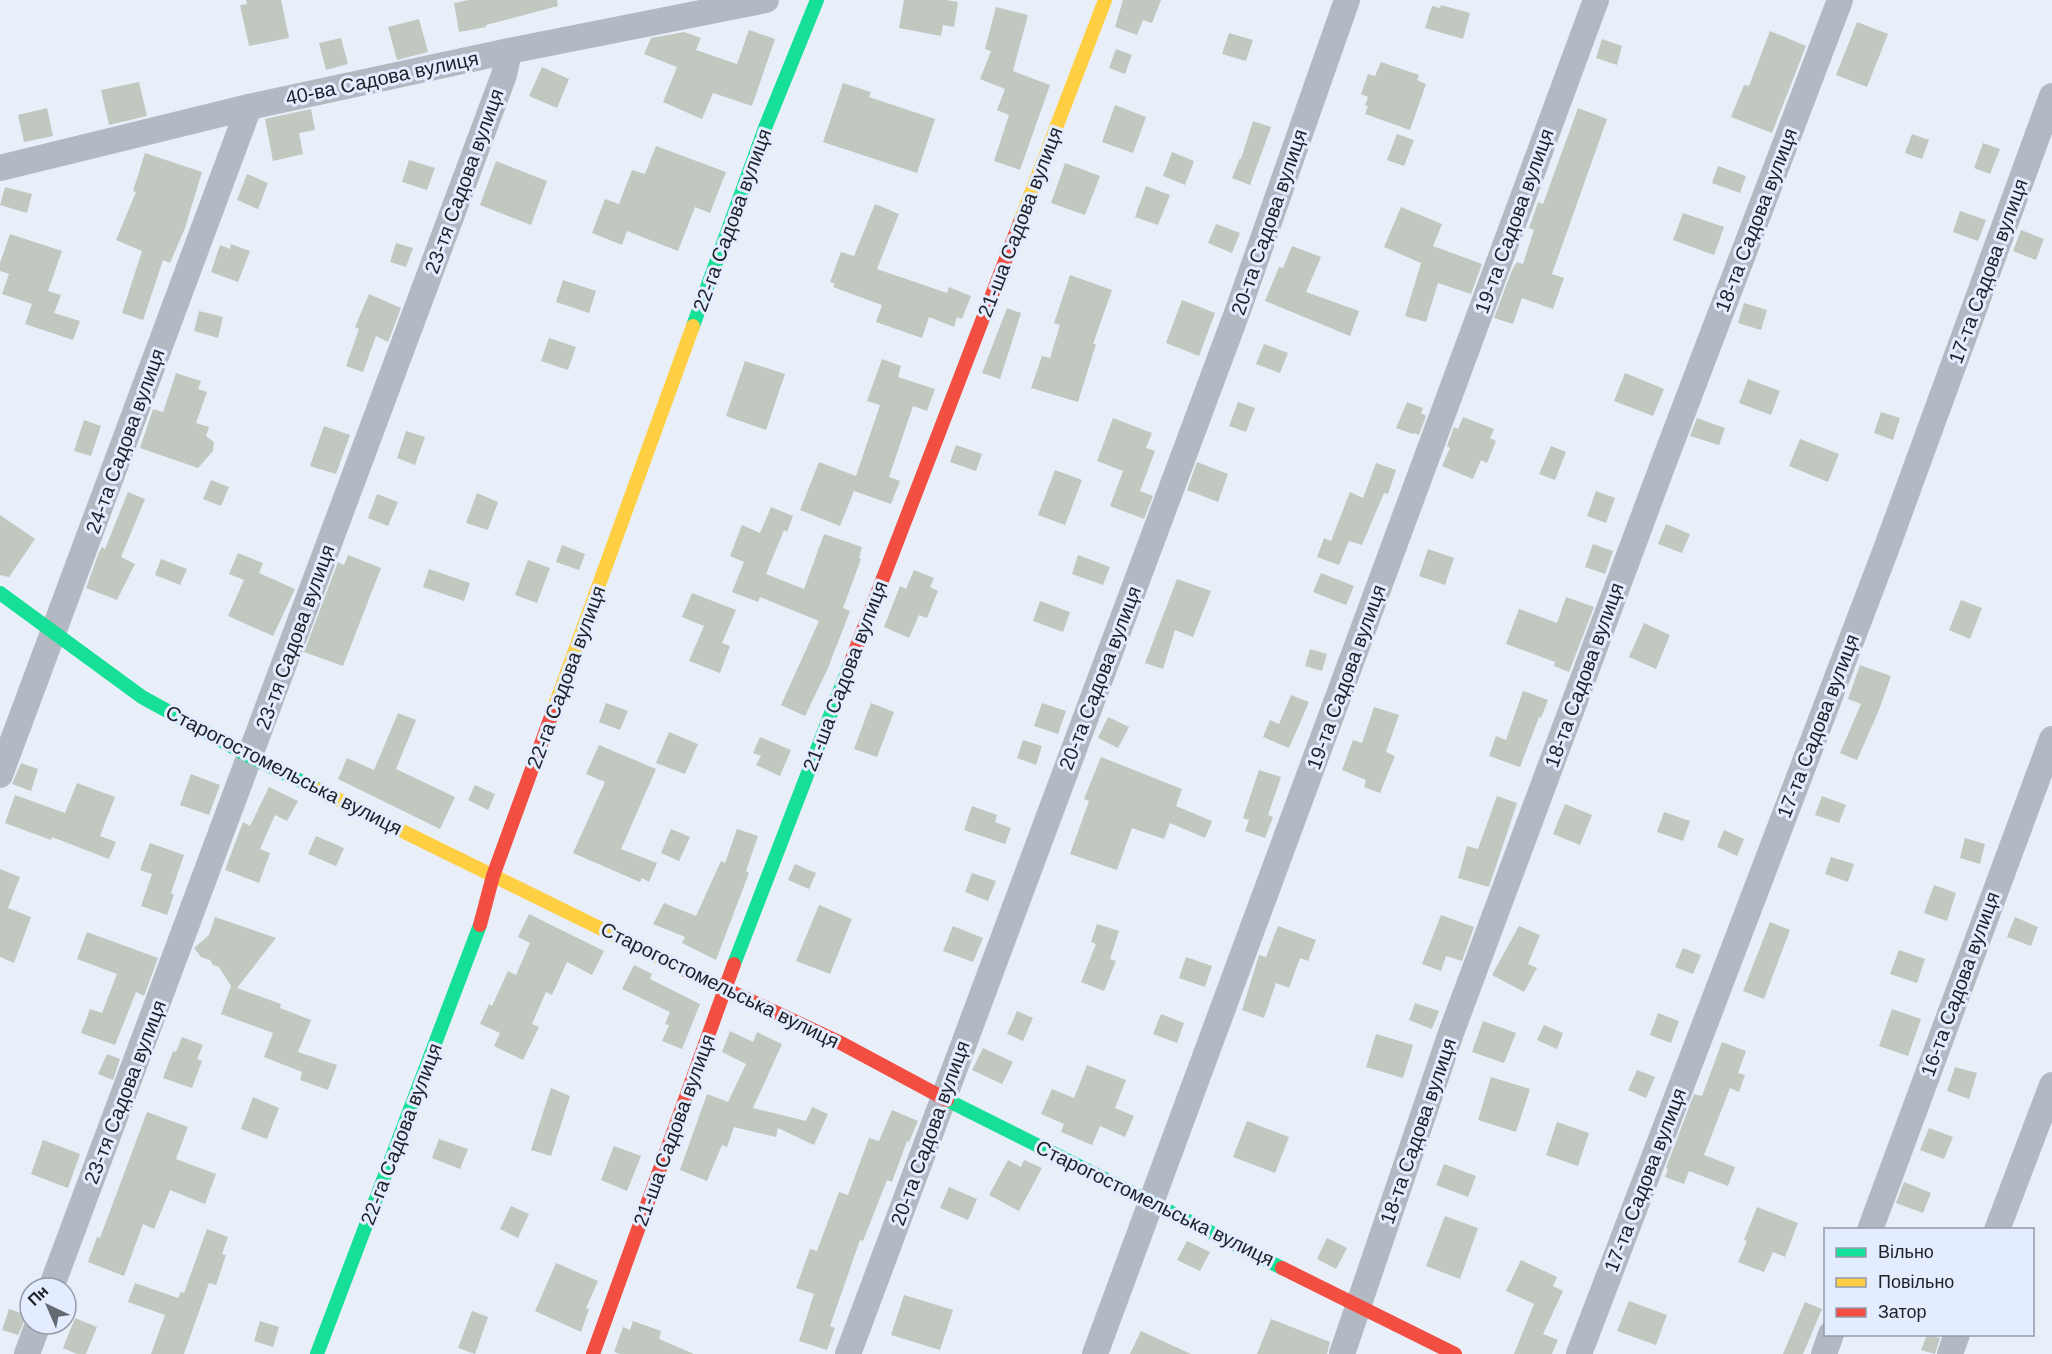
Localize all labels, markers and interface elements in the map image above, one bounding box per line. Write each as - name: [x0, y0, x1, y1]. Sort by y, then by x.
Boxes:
- street label: 40-ва Садова вулиця: [284, 47, 480, 109]
- street label: 23-тя Садова вулиця: [420, 86, 508, 276]
- street label: 21-ша Садова вулиця: [974, 124, 1066, 320]
- street label: 18-та Садова вулиця: [1711, 125, 1801, 315]
- street label: 22-га Садова вулиця: [689, 126, 775, 314]
- street label: 20-та Садова вулиця: [1227, 126, 1311, 318]
- street label: 19-та Садова вулиця: [1470, 126, 1558, 316]
- street label: 17-та Садова вулиця: [1944, 176, 2032, 366]
- street label: 24-та Садова вулиця: [81, 346, 169, 536]
- street label: 23-тя Садова вулиця: [251, 542, 339, 732]
- street label: 21-ша Садова вулиця: [799, 578, 891, 774]
- street label: 18-та Садова вулиця: [1540, 580, 1628, 770]
- street label: 19-та Садова вулиця: [1302, 582, 1390, 772]
- street label: 22-га Садова вулиця: [523, 583, 609, 771]
- street label: 20-та Садова вулиця: [1055, 583, 1145, 773]
- street label: 17-та Садова вулиця: [1773, 631, 1863, 821]
- street label: Старогостомельська вулиця: [162, 701, 406, 839]
- street label: 16-та Садова вулиця: [1916, 889, 2004, 1079]
- street label: Старогостомельська вулиця: [597, 918, 843, 1052]
- street label: 23-тя Садова вулиця: [80, 997, 170, 1187]
- street label: 21-ша Садова вулиця: [629, 1031, 719, 1229]
- street label: 18-та Садова вулиця: [1376, 1035, 1460, 1227]
- street label: 20-та Садова вулиця: [886, 1038, 974, 1228]
- street label: 22-га Садова вулиця: [356, 1040, 446, 1228]
- street label: 17-та Садова вулиця: [1600, 1085, 1690, 1275]
- street label: Старогостомельська вулиця: [1032, 1136, 1278, 1270]
- legend: [1824, 1228, 2034, 1336]
- text: Вільно: [1878, 1242, 1934, 1262]
- text: Повільно: [1878, 1272, 1954, 1292]
- north arrow: [18, 1276, 78, 1336]
- text: Пн: [24, 1282, 51, 1309]
- text: Затор: [1878, 1302, 1927, 1322]

